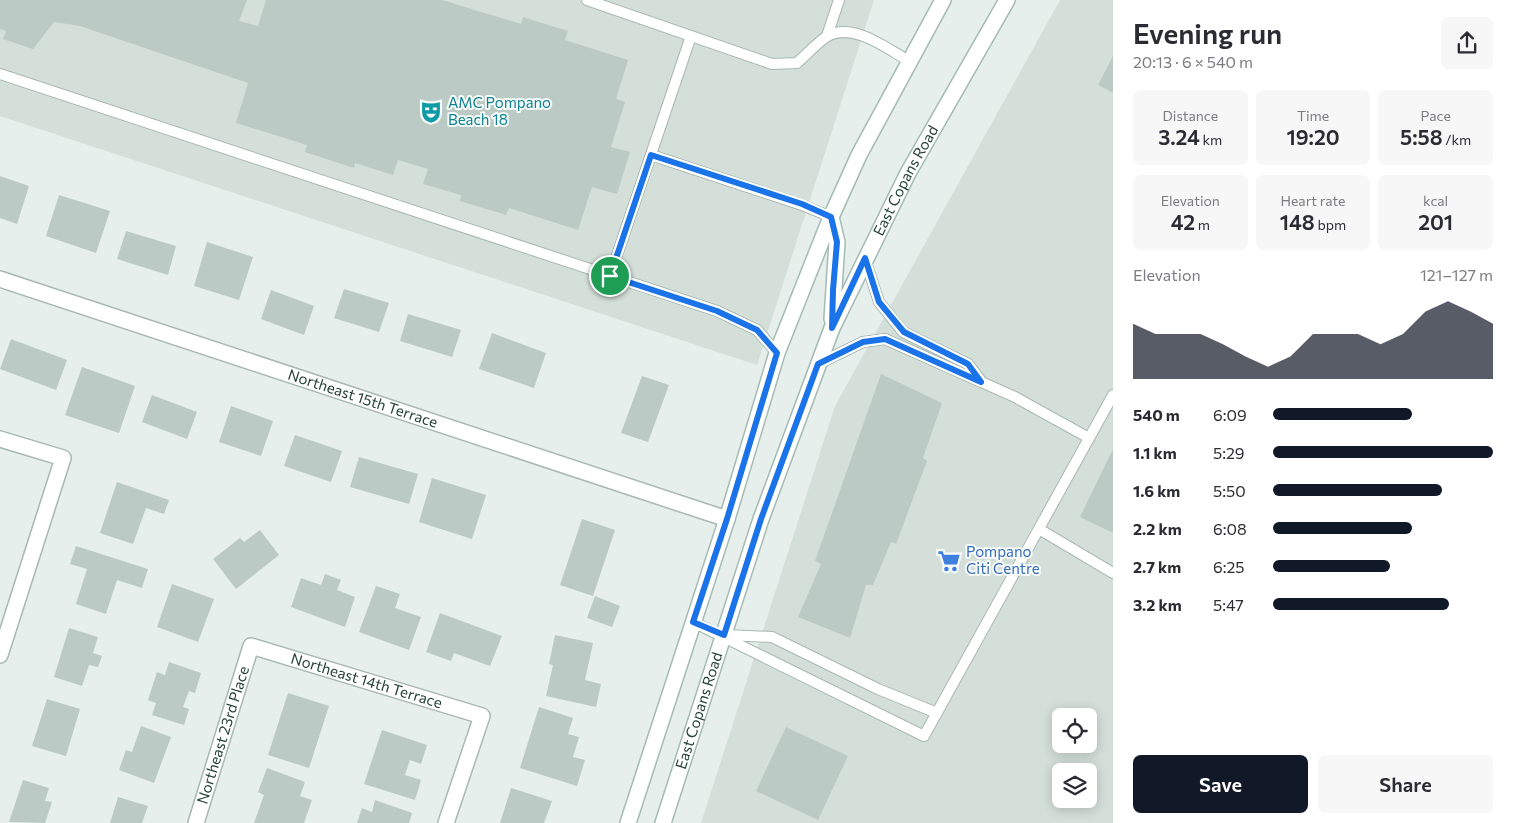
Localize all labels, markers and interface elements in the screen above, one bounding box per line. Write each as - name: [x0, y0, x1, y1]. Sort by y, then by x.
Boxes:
- text: Evening run: [1133, 16, 1282, 50]
- button: share: [1441, 17, 1493, 69]
- text: 20:13 · 6 × 540 m: [1133, 52, 1253, 71]
- place label: AMC Pompano Beach 18: [448, 93, 551, 128]
- theatre icon: AMC Pompano Beach 18: [418, 99, 444, 125]
- text: Distance: [1163, 107, 1218, 124]
- text: Time: [1297, 107, 1329, 124]
- text: Pace: [1420, 107, 1451, 124]
- street label: East Copans Road: [869, 122, 941, 238]
- text: 3.24: [1158, 124, 1200, 149]
- text: 19:20: [1286, 124, 1340, 149]
- text: 5:58: [1400, 124, 1443, 149]
- text: km: [1200, 131, 1222, 148]
- text: /km: [1443, 131, 1471, 148]
- text: Elevation: [1161, 192, 1220, 209]
- text: Heart rate: [1280, 192, 1346, 209]
- text: kcal: [1423, 192, 1448, 209]
- text: 42: [1171, 209, 1195, 234]
- text: 148: [1280, 209, 1315, 234]
- text: 201: [1418, 209, 1453, 234]
- text: m: [1195, 216, 1210, 233]
- text: bpm: [1315, 216, 1346, 233]
- pin: [589, 255, 631, 297]
- icon: arrive: [596, 262, 624, 290]
- text: Elevation: [1133, 265, 1201, 284]
- text: 121–127 m: [1420, 265, 1493, 284]
- street label: Northeast 15th Terrace: [286, 365, 440, 431]
- text: 540 m: [1133, 405, 1180, 424]
- text: 6:09: [1213, 405, 1247, 424]
- text: 1.1 km: [1133, 443, 1177, 462]
- text: 5:29: [1213, 443, 1245, 462]
- text: 1.6 km: [1133, 481, 1180, 500]
- text: 5:50: [1213, 481, 1246, 500]
- text: 2.2 km: [1133, 519, 1182, 538]
- text: 6:08: [1213, 519, 1247, 538]
- place label: Pompano Citi Centre: [966, 542, 1040, 577]
- supermarket icon: Pompano Citi Centre: [936, 548, 962, 574]
- text: 2.7 km: [1133, 557, 1181, 576]
- text: 6:25: [1213, 557, 1245, 576]
- text: 3.2 km: [1133, 595, 1182, 614]
- text: 5:47: [1213, 595, 1244, 614]
- street label: Northeast 14th Terrace: [289, 649, 445, 711]
- street label: East Copans Road: [671, 650, 726, 771]
- street label: Northeast 23rd Place: [192, 664, 252, 806]
- map controls: [1052, 708, 1097, 808]
- button: locate: [1052, 708, 1097, 753]
- button: Save: [1133, 755, 1308, 813]
- button: Share: [1318, 755, 1493, 813]
- button: layers: [1052, 763, 1097, 808]

